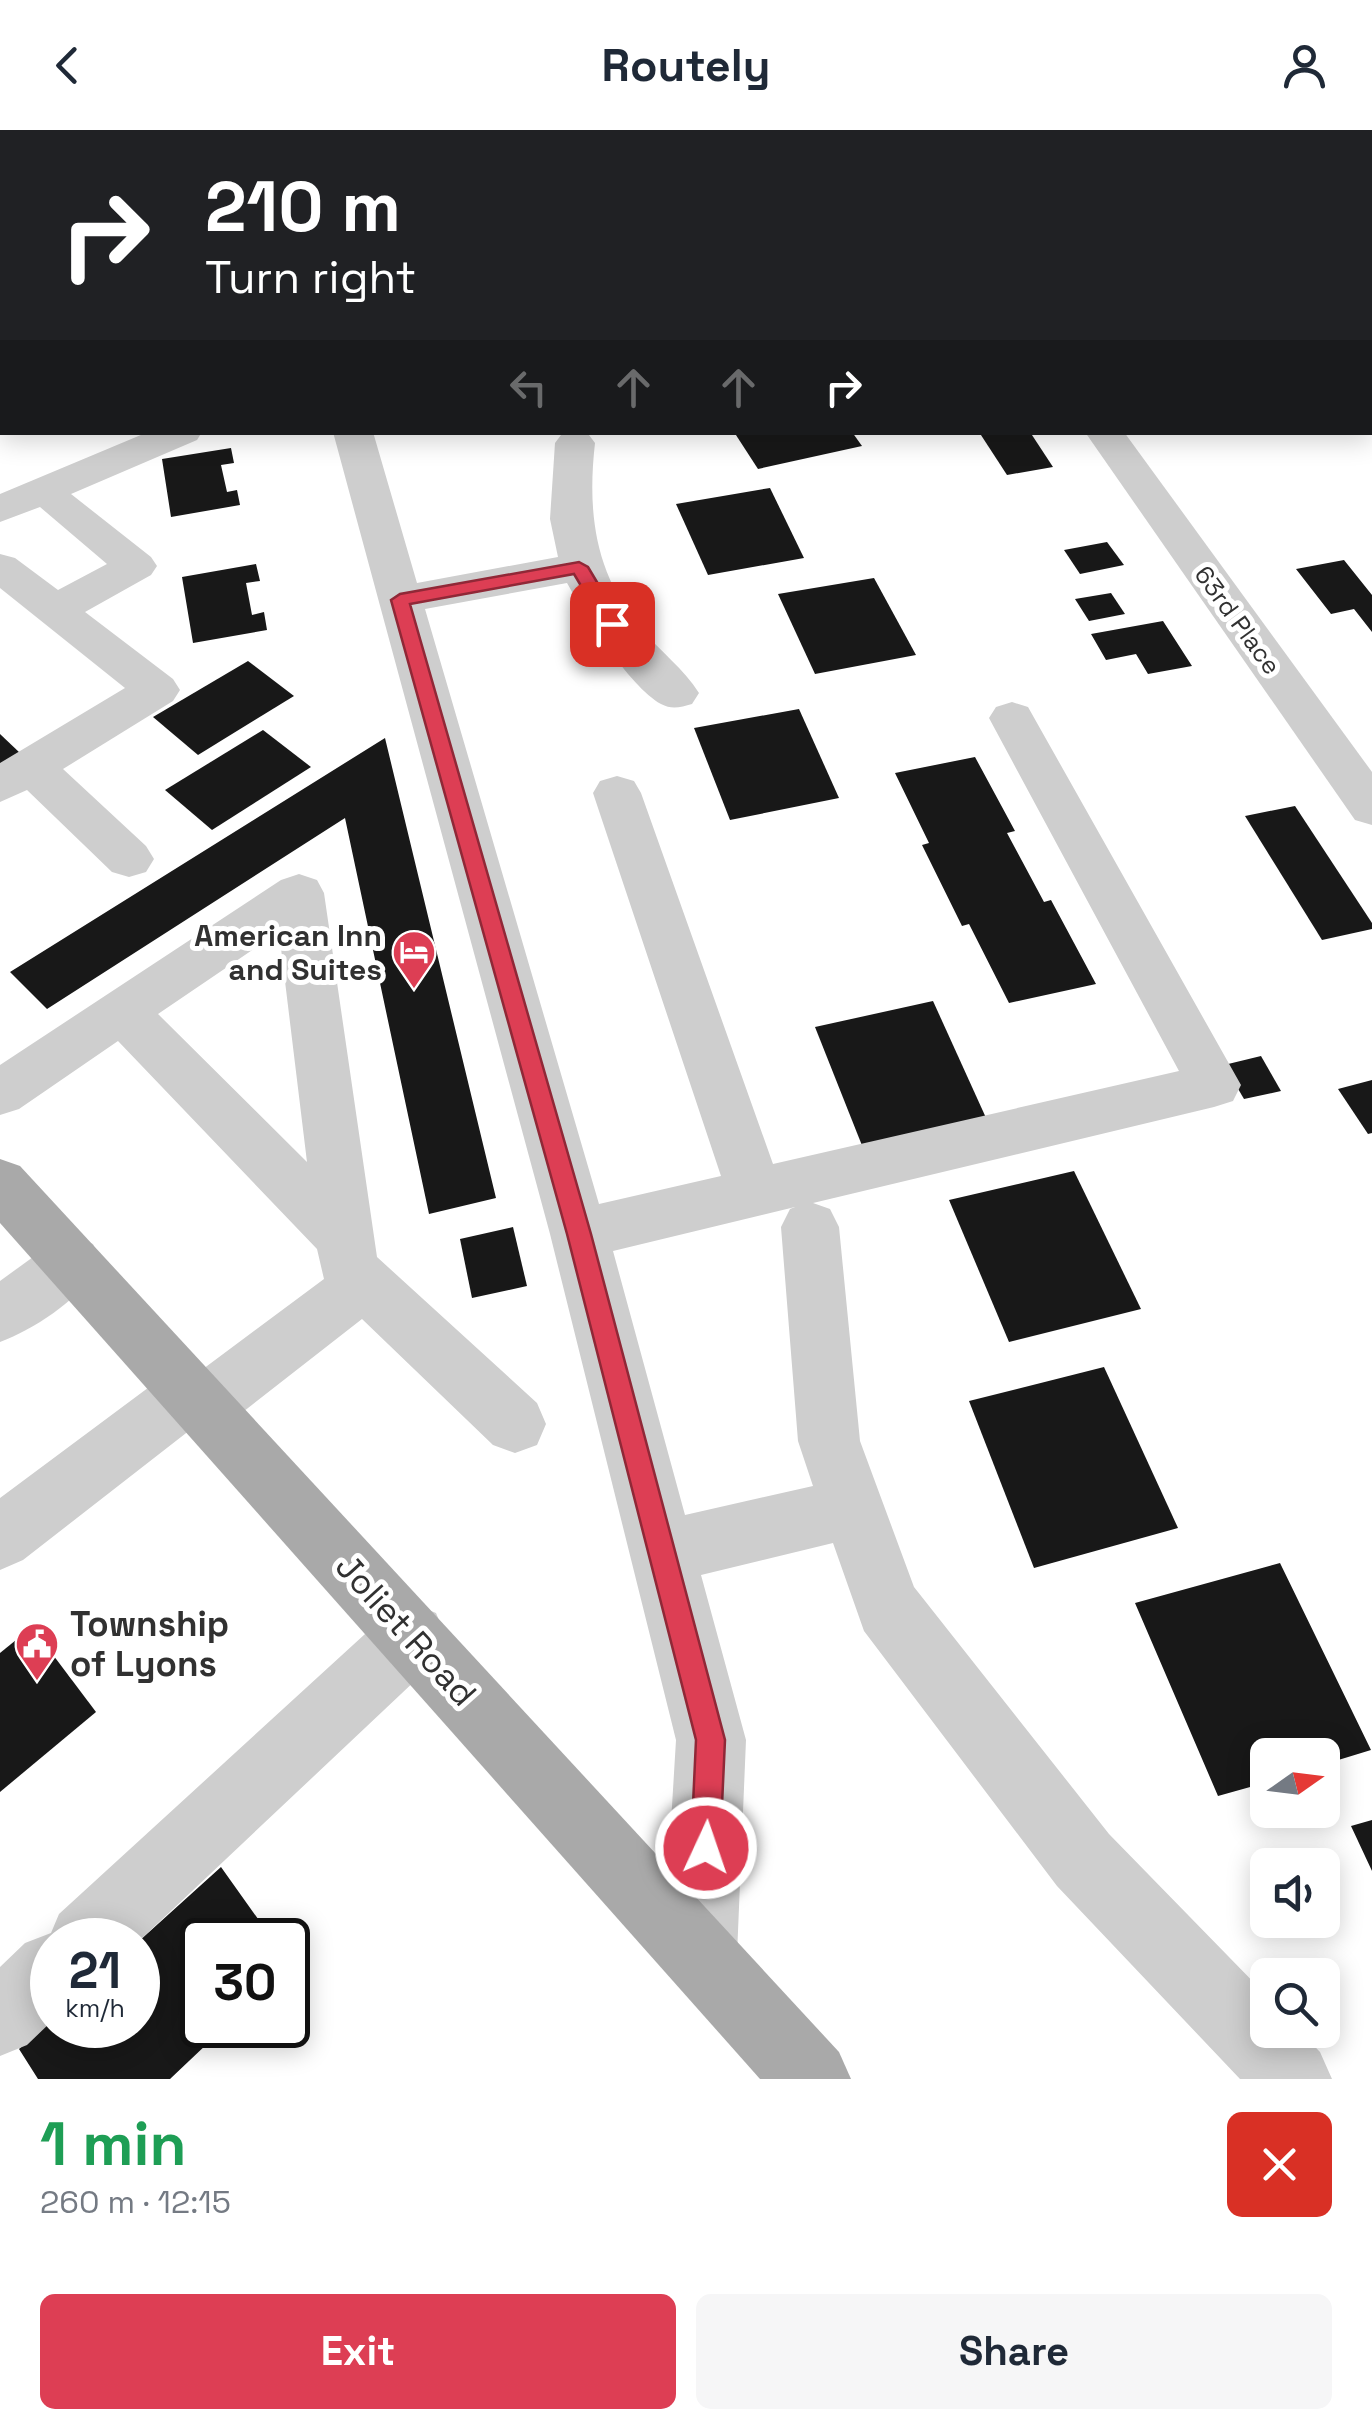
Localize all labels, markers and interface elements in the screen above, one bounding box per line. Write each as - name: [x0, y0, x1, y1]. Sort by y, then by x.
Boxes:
- text: Routely: [601, 37, 771, 94]
- icon: back: [40, 38, 95, 93]
- icon: person: [1277, 38, 1332, 93]
- text: 210 m: [205, 162, 401, 251]
- icon: right: [40, 170, 170, 300]
- text: Turn right: [205, 249, 416, 306]
- icon: left: [501, 360, 556, 415]
- icon: ahead: [606, 360, 661, 415]
- icon: ahead: [711, 360, 766, 415]
- icon: right: [816, 360, 871, 415]
- street label: 63rd Place: [1188, 559, 1288, 681]
- pin: [570, 582, 655, 667]
- icon: arrive: [585, 597, 640, 652]
- place label: American Inn and Suites: [194, 916, 382, 989]
- hotel icon: American Inn and Suites: [391, 929, 437, 990]
- street label: Joliet Road: [326, 1545, 486, 1715]
- place label: Township of Lyons: [70, 1602, 229, 1686]
- public building icon: Township of Lyons: [14, 1621, 60, 1682]
- north arrow: [1250, 1738, 1340, 1828]
- map controls: [1250, 1738, 1340, 2048]
- position arrow: [654, 1796, 758, 1900]
- button: sound: [1250, 1848, 1340, 1938]
- speed limit sign: 30: [180, 1918, 310, 2048]
- text: 21: [69, 1939, 121, 2003]
- button: search: [1250, 1958, 1340, 2048]
- text: km/h: [65, 1992, 125, 2024]
- text: 1 min: [40, 2106, 187, 2183]
- button: close: [1227, 2112, 1332, 2217]
- text: 260 m · 12:15: [40, 2182, 231, 2222]
- button: Exit: [40, 2294, 676, 2409]
- button: Share: [696, 2294, 1332, 2409]

